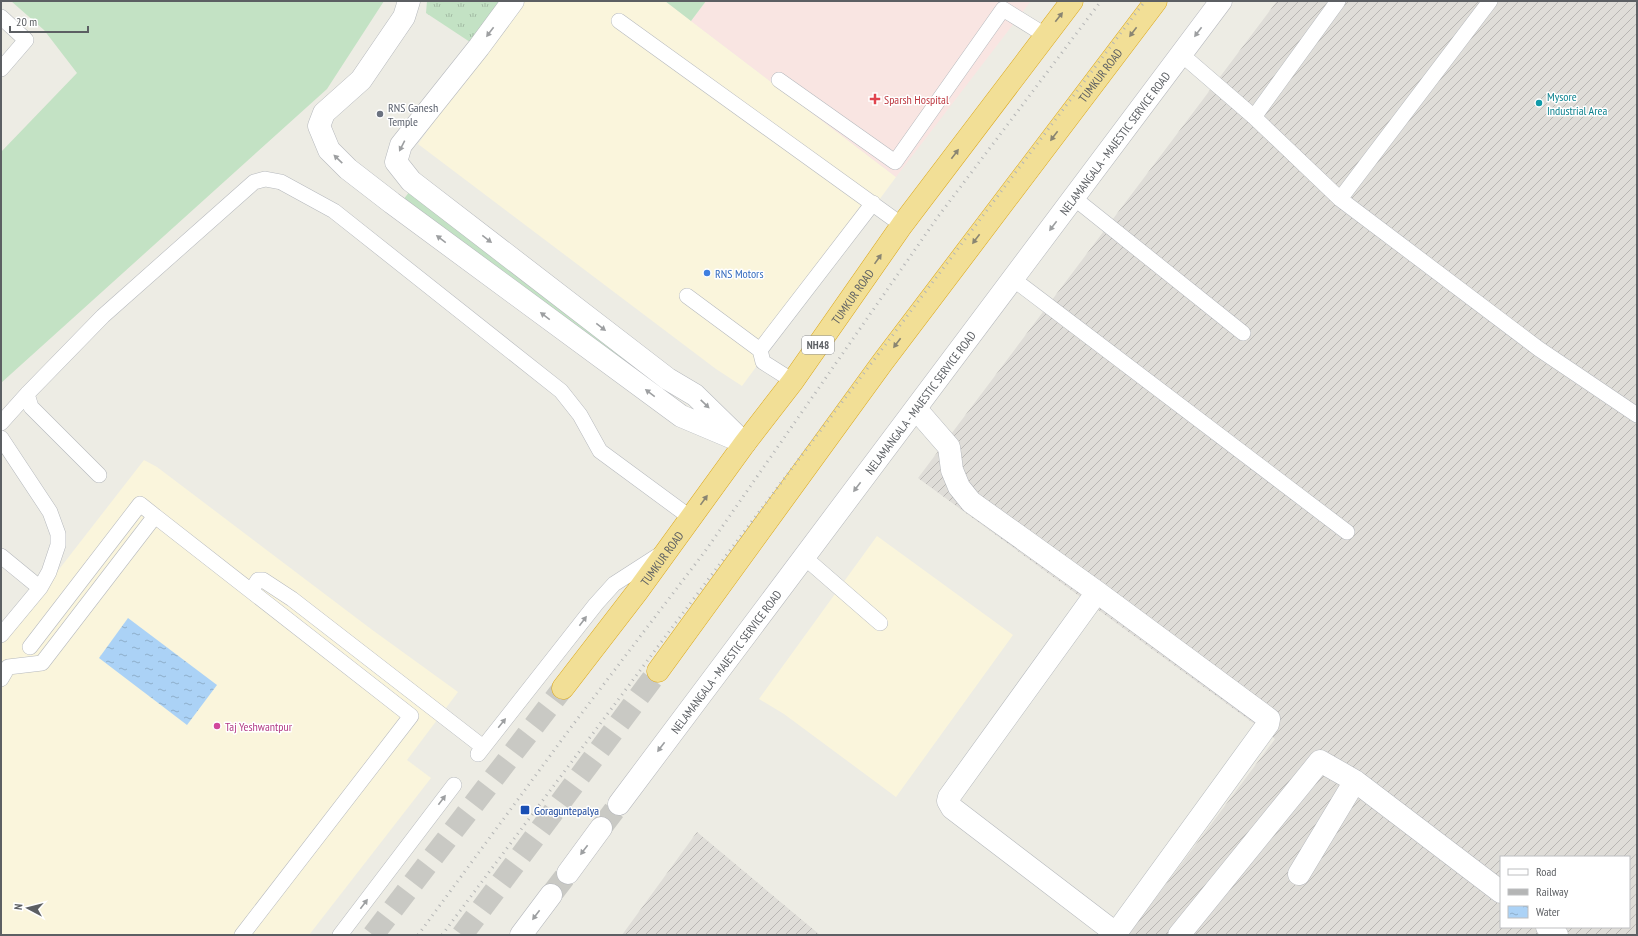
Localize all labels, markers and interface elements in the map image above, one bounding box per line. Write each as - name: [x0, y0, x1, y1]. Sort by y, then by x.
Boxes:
- scale bar: [10, 8, 88, 34]
- one-way arrow: [1055, 11, 1063, 22]
- text: 20 m: [16, 14, 37, 29]
- one-way arrow: [486, 27, 494, 38]
- one-way arrow: [1129, 27, 1137, 37]
- one-way arrow: [1194, 27, 1202, 38]
- street label: TUMKUR ROAD: [1075, 45, 1125, 105]
- street label: NELAMANGALA - MAJESTIC SERVICE ROAD: [1056, 69, 1173, 218]
- place label: Mysore Industrial Area: [1547, 89, 1607, 118]
- place label: Sparsh Hospital: [884, 92, 949, 107]
- marker: Sparsh Hospital: [869, 93, 881, 105]
- marker: Mysore Industrial Area: [1534, 98, 1544, 108]
- place label: RNS Ganesh Temple: [388, 100, 438, 129]
- marker: RNS Ganesh Temple: [375, 109, 385, 119]
- one-way arrow: [1050, 130, 1059, 141]
- one-way arrow: [399, 140, 405, 152]
- one-way arrow: [951, 149, 960, 160]
- one-way arrow: [333, 154, 343, 164]
- one-way arrow: [1049, 221, 1057, 231]
- one-way arrow: [435, 234, 446, 243]
- one-way arrow: [971, 234, 980, 245]
- one-way arrow: [481, 235, 492, 243]
- one-way arrow: [874, 254, 882, 264]
- place label: RNS Motors: [715, 266, 763, 281]
- street label: TUMKUR ROAD: [828, 266, 877, 327]
- marker: RNS Motors: [702, 268, 712, 278]
- one-way arrow: [540, 312, 551, 320]
- one-way arrow: [595, 323, 606, 331]
- street label: NELAMANGALA - MAJESTIC SERVICE ROAD: [862, 328, 979, 477]
- road number: NH48: [802, 336, 834, 354]
- one-way arrow: [893, 337, 901, 348]
- one-way arrow: [644, 389, 655, 397]
- one-way arrow: [700, 399, 710, 409]
- one-way arrow: [853, 481, 861, 492]
- one-way arrow: [700, 495, 708, 506]
- street label: TUMKUR ROAD: [637, 528, 686, 588]
- street label: NELAMANGALA - MAJESTIC SERVICE ROAD: [667, 587, 784, 736]
- one-way arrow: [579, 615, 587, 626]
- one-way arrow: [498, 717, 507, 728]
- place label: Taj Yeshwantpur: [225, 719, 293, 734]
- marker: Taj Yeshwantpur: [212, 721, 222, 731]
- one-way arrow: [657, 742, 666, 753]
- one-way arrow: [438, 795, 447, 806]
- place label: Goraguntepalya: [534, 803, 599, 818]
- marker: Goraguntepalya: [519, 804, 531, 816]
- one-way arrow: [580, 845, 589, 856]
- legend: [1500, 856, 1630, 928]
- text: Road: [1536, 864, 1556, 879]
- text: Railway: [1536, 884, 1569, 899]
- north arrow: [8, 888, 48, 928]
- one-way arrow: [360, 899, 368, 909]
- text: N: [11, 903, 25, 911]
- text: Water: [1536, 904, 1561, 919]
- one-way arrow: [532, 910, 540, 920]

